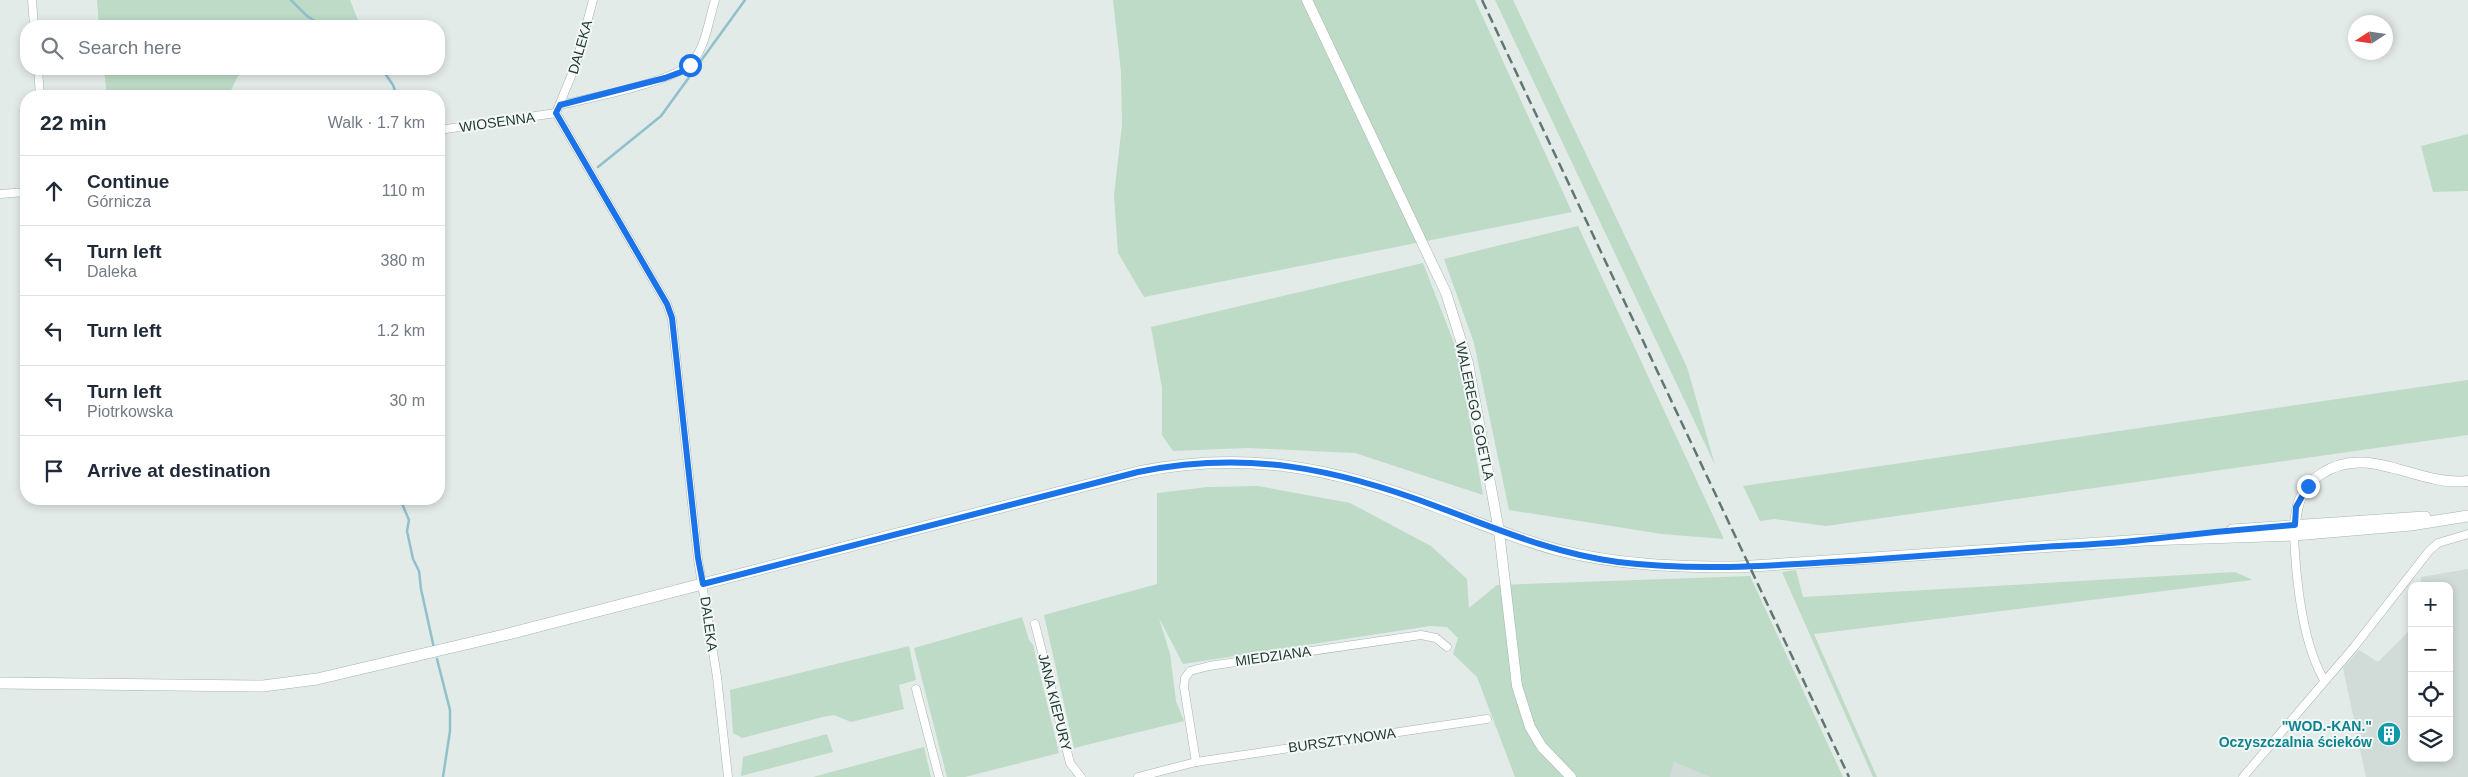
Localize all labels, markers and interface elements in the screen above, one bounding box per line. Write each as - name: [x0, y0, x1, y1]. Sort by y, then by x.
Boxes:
- north arrow: [2348, 15, 2393, 60]
- street label: DALEKA: [565, 18, 595, 76]
- search box: [20, 20, 445, 75]
- icon: search: [38, 34, 66, 62]
- text: Search here: [78, 37, 182, 58]
- route start: [679, 54, 702, 77]
- street label: WIOSENNA: [458, 109, 537, 135]
- text: 22 min: [40, 111, 107, 134]
- text: Walk · 1.7 km: [328, 114, 425, 131]
- text: Continue: [87, 171, 169, 192]
- icon: ahead: [40, 177, 68, 205]
- text: 110 m: [382, 182, 425, 199]
- text: Górnicza: [87, 193, 151, 210]
- text: Turn left: [87, 241, 162, 262]
- icon: left: [40, 247, 68, 275]
- text: 380 m: [381, 252, 425, 269]
- text: Daleka: [87, 263, 137, 280]
- icon: left: [40, 317, 68, 345]
- text: Turn left: [87, 320, 162, 341]
- text: 1.2 km: [377, 322, 425, 339]
- street label: WALEREGO GOETLA: [1453, 340, 1498, 482]
- text: Turn left: [87, 381, 162, 402]
- icon: left: [40, 387, 68, 415]
- text: 30 m: [389, 392, 425, 409]
- text: Piotrkowska: [87, 403, 173, 420]
- icon: arrive: [40, 457, 68, 485]
- text: Arrive at destination: [87, 460, 271, 481]
- route end: [2297, 475, 2320, 498]
- map controls: [2408, 582, 2453, 762]
- button: +: [2408, 582, 2453, 627]
- street label: DALEKA: [697, 596, 721, 653]
- button: −: [2408, 627, 2453, 672]
- street label: MIEDZIANA: [1234, 643, 1313, 669]
- street label: JANA KIEPURY: [1035, 651, 1075, 753]
- button: locate: [2408, 672, 2453, 717]
- button: layers: [2408, 717, 2453, 762]
- place label: "WOD.-KAN." Oczyszczalnia ścieków: [2219, 718, 2372, 750]
- building icon: "WOD.-KAN." Oczyszczalnia ścieków: [2376, 721, 2402, 747]
- street label: BURSZTYNOWA: [1287, 724, 1397, 755]

